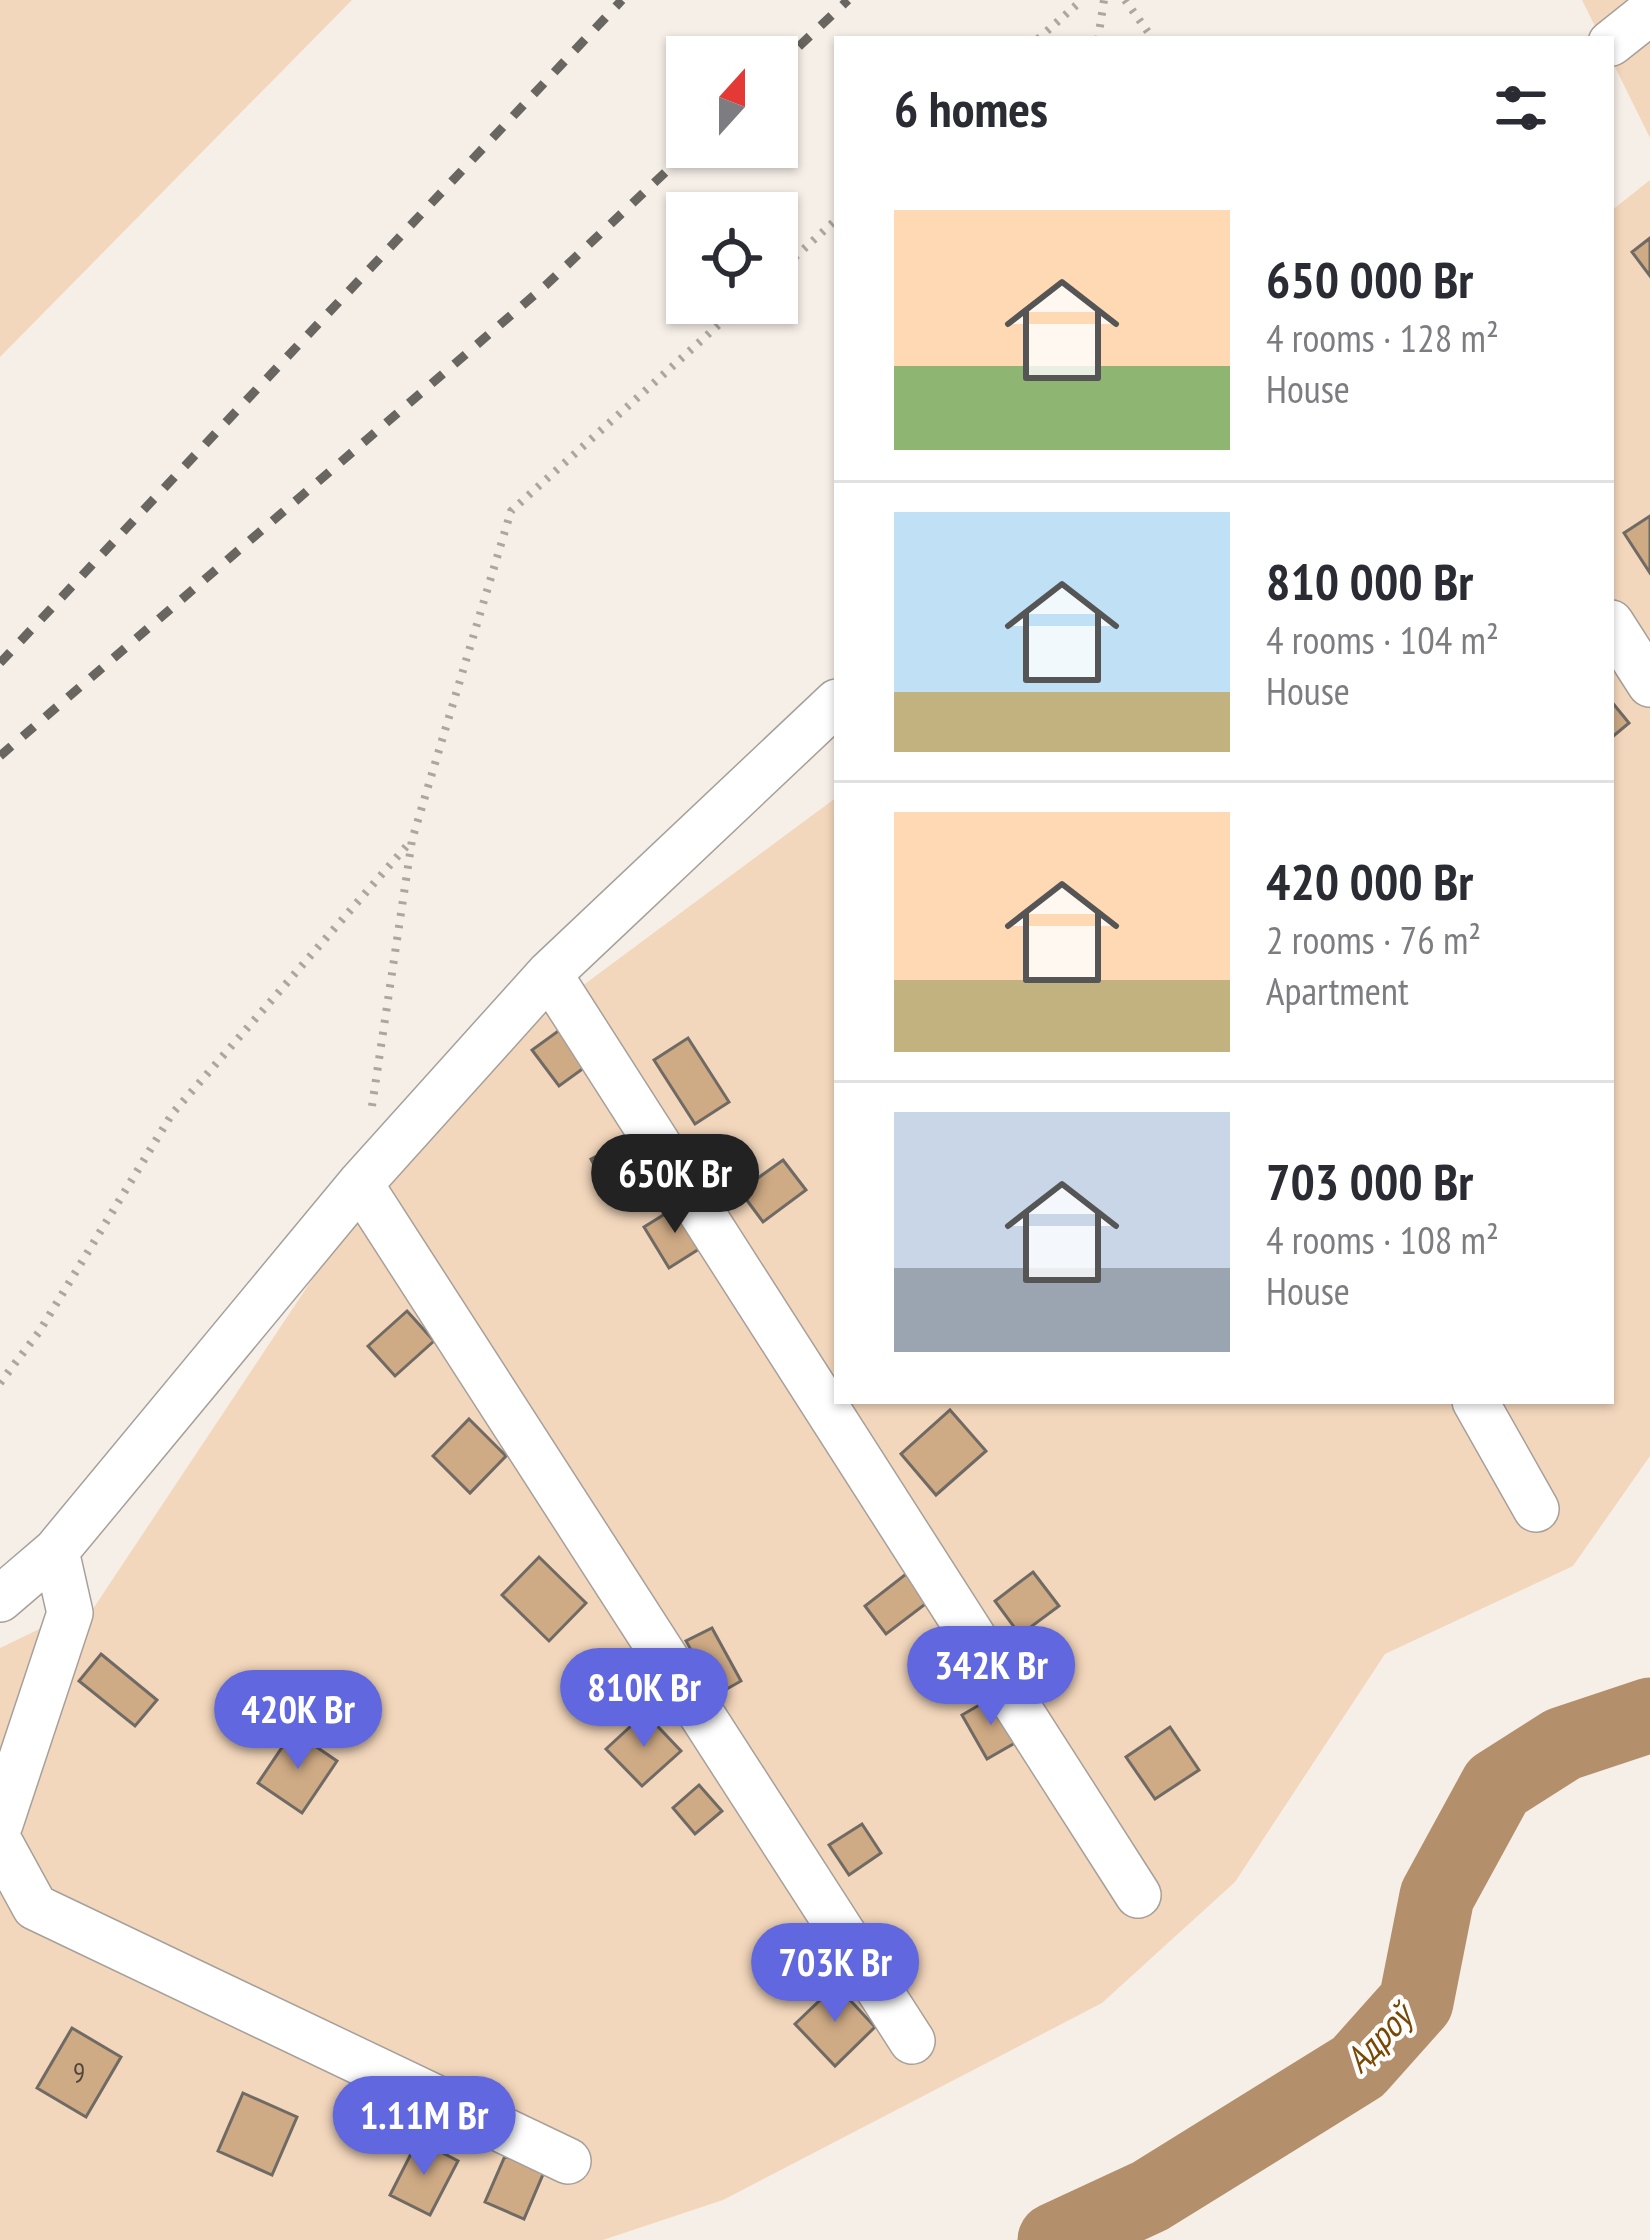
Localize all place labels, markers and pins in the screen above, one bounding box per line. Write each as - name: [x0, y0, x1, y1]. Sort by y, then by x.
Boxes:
- pin: 650K Br: [564, 1134, 786, 1236]
- pin: 342K Br: [880, 1626, 1102, 1728]
- pin: 810K Br: [533, 1648, 755, 1750]
- pin: 420K Br: [187, 1670, 409, 1772]
- pin: 703K Br: [724, 1923, 946, 2025]
- pin: 1.11M Br: [300, 2076, 548, 2178]

